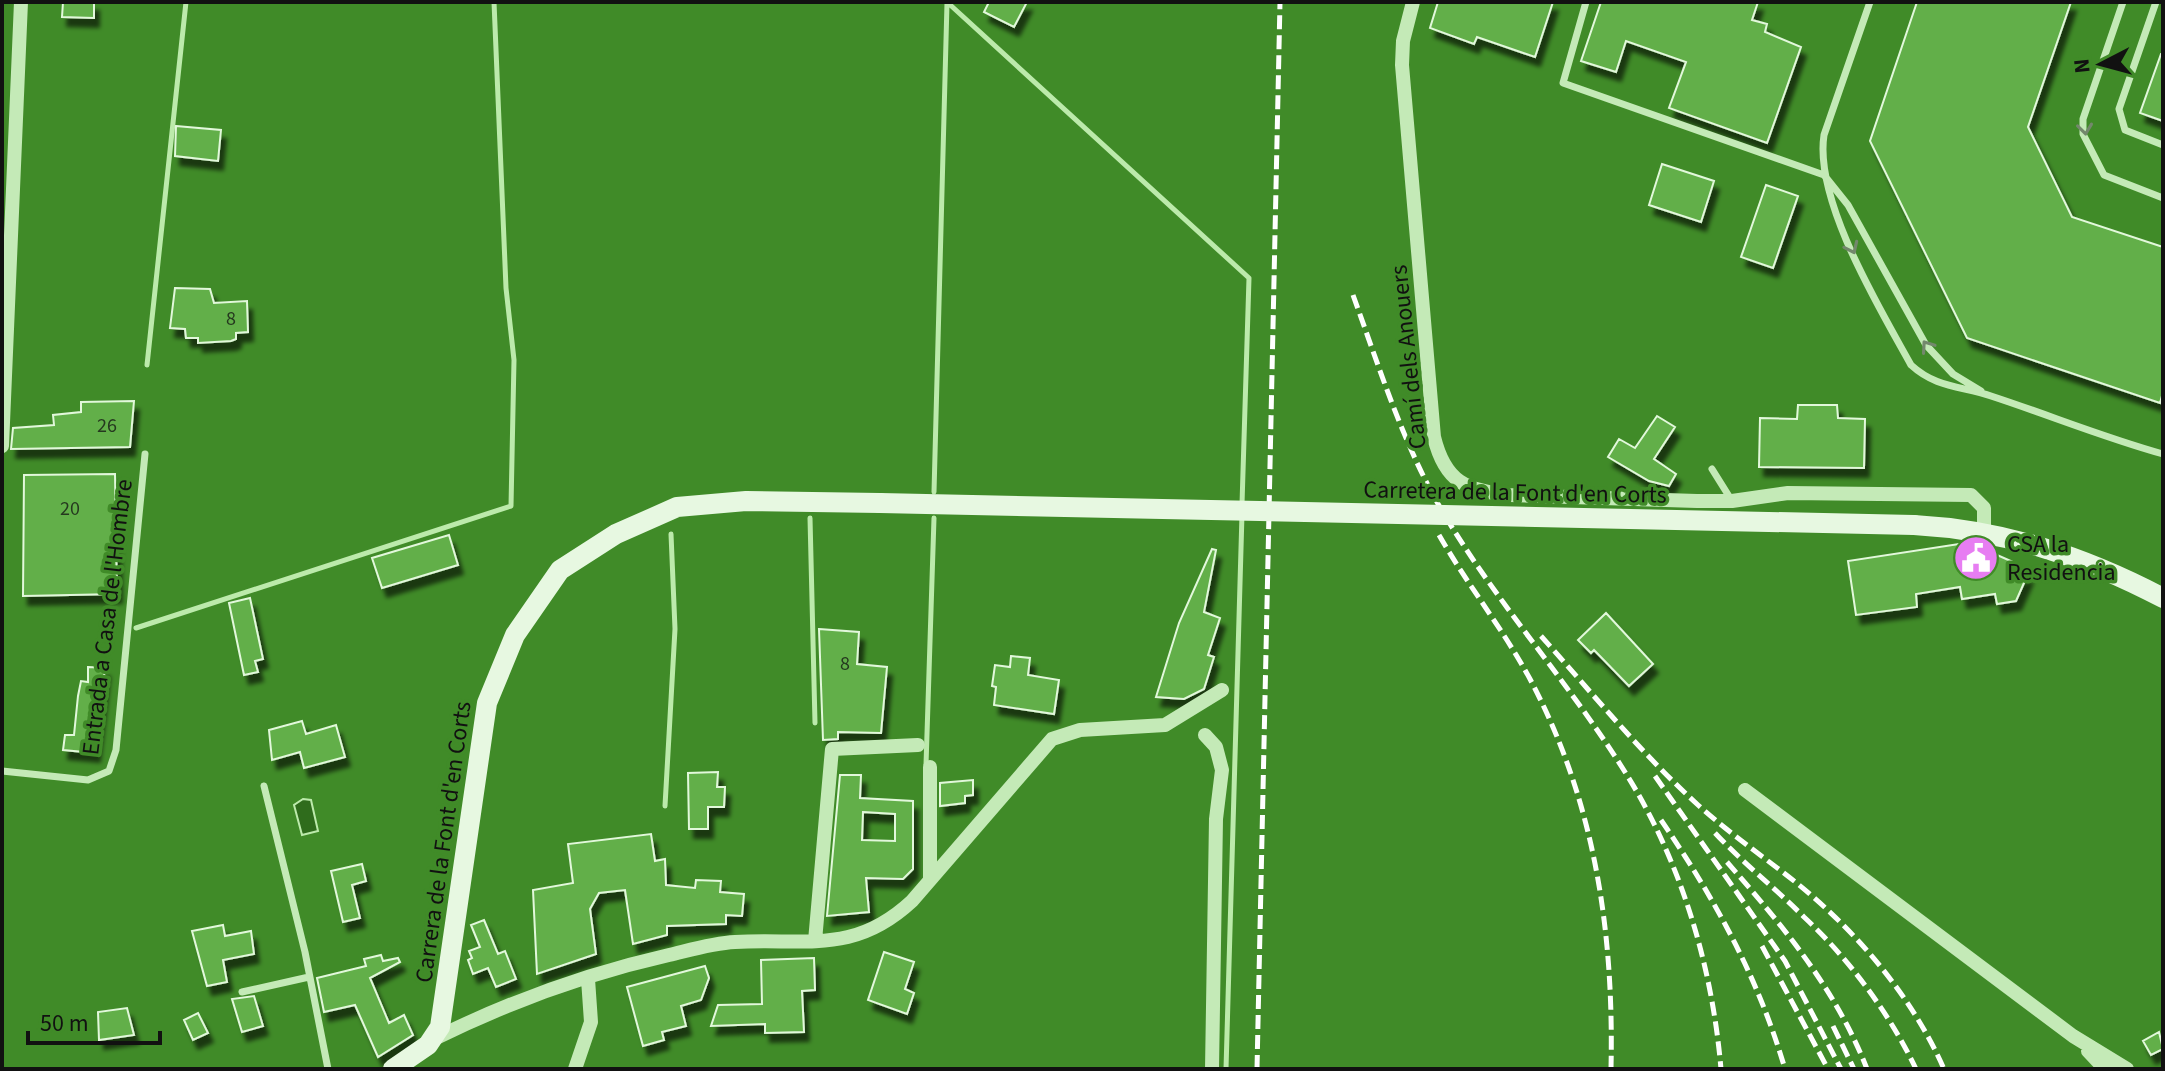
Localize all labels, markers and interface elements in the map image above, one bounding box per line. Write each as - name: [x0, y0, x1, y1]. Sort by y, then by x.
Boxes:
- north arrow: [2061, 24, 2141, 104]
- text: N: [2065, 57, 2099, 75]
- one-way arrow: [2076, 123, 2094, 136]
- one-way arrow: [1842, 239, 1858, 254]
- street label: Camí dels Anouers: [1381, 263, 1436, 451]
- house number: 8: [226, 305, 236, 333]
- one-way arrow: [1922, 340, 1937, 354]
- house number: 26: [97, 412, 117, 440]
- street label: Carretera de la Font d'en Corts: [1363, 472, 1667, 513]
- street label: Entrada a Casa de l'Hombre: [73, 477, 142, 757]
- house number: 20: [60, 495, 80, 523]
- place label: CSA la Residencia: [2007, 527, 2116, 590]
- public building icon: CSA la Residencia: [1952, 534, 2000, 582]
- house number: 8: [840, 650, 850, 678]
- street label: Carrera de la Font d'en Corts: [406, 699, 481, 985]
- scale bar: [28, 995, 160, 1045]
- text: 50 m: [40, 1006, 89, 1041]

